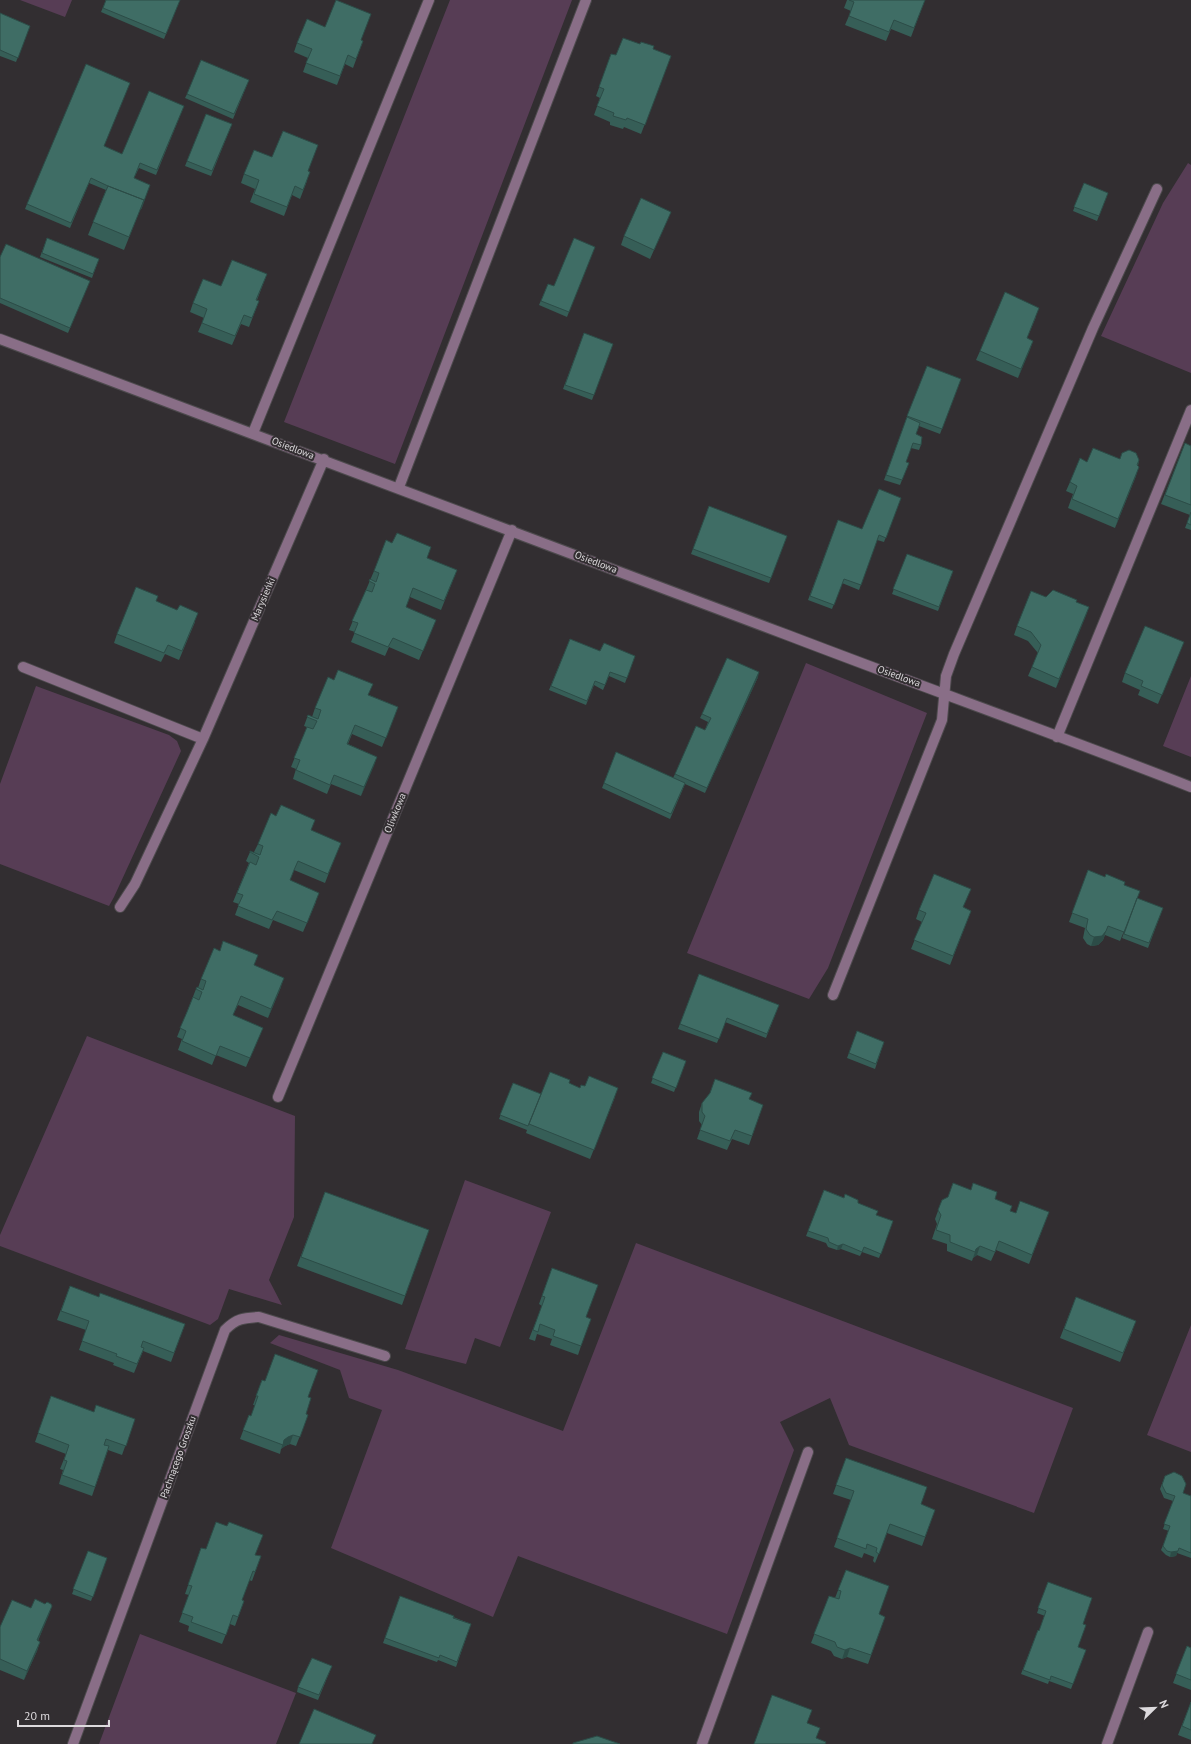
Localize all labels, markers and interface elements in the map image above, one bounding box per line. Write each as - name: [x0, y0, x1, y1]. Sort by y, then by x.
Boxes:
- street label: Osiedlowa: [270, 434, 316, 462]
- street label: Osiedlowa: [573, 548, 619, 576]
- street label: Marysieńki: [248, 575, 278, 623]
- street label: Osiedlowa: [876, 662, 922, 690]
- street label: Oliwkowa: [381, 791, 409, 835]
- street label: Pachnącego Groszku: [157, 1414, 199, 1500]
- north arrow: [1135, 1688, 1175, 1728]
- text: N: [1156, 1698, 1172, 1710]
- scale bar: [18, 1702, 109, 1728]
- text: 20 m: [24, 1708, 50, 1723]

